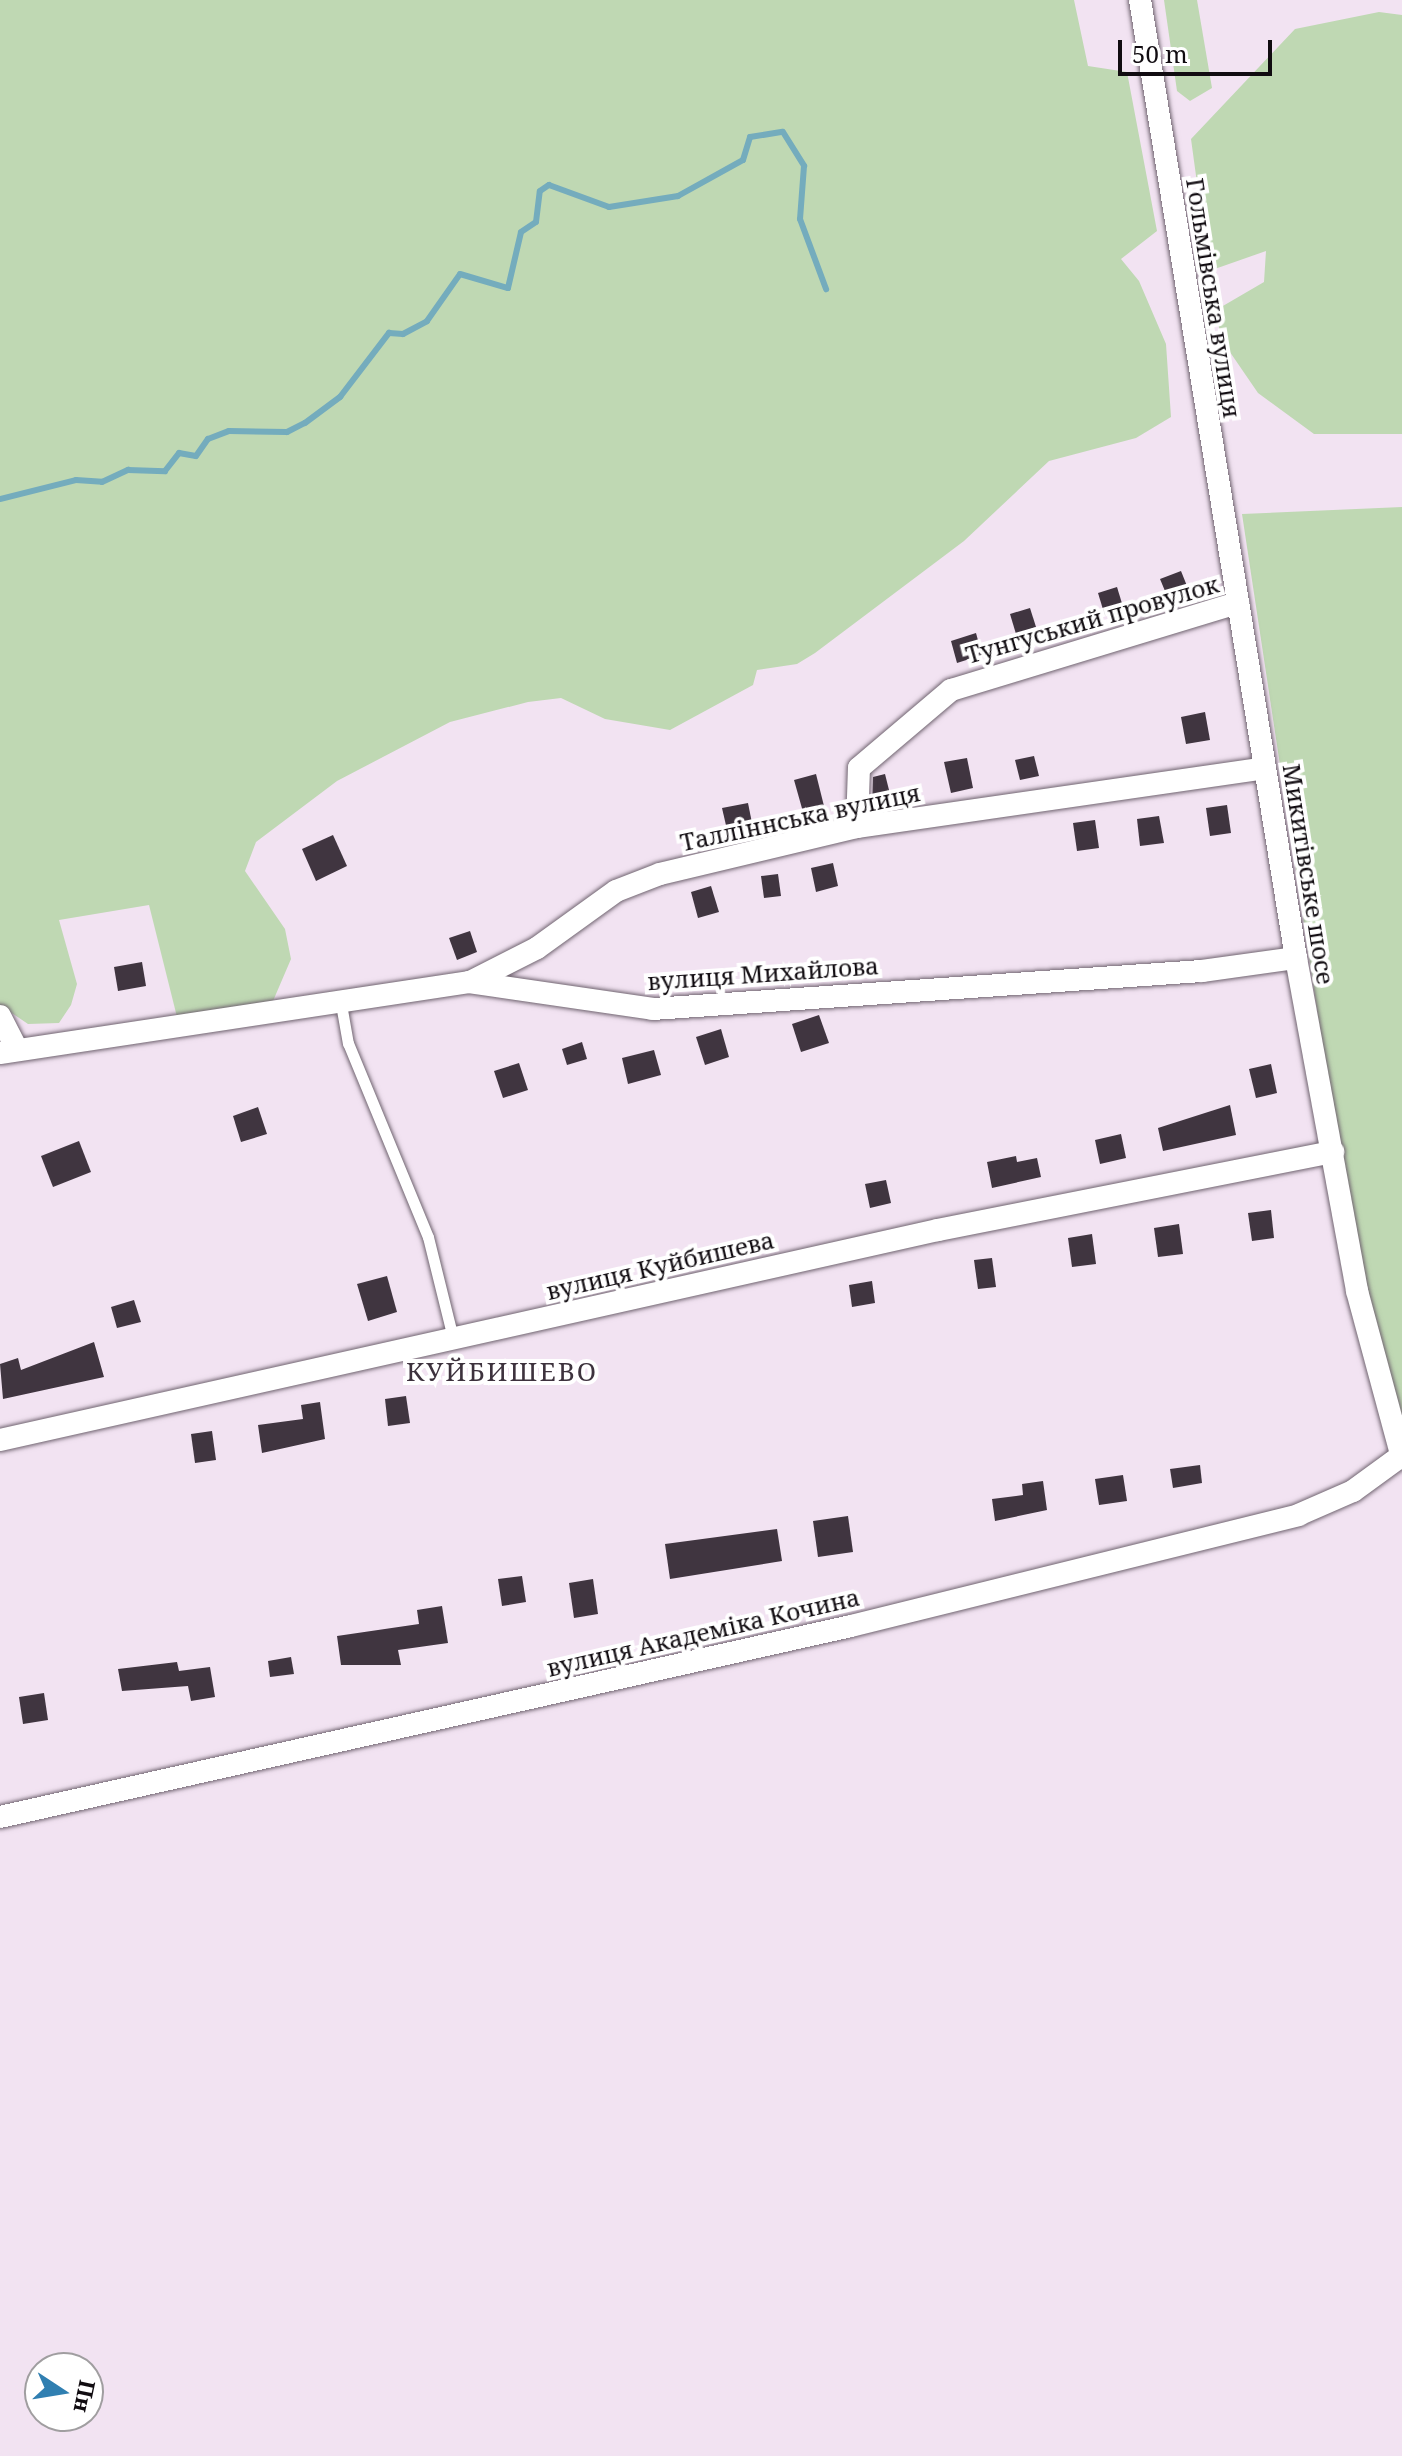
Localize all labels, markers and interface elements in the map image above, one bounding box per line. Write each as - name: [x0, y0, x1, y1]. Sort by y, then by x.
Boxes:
- scale bar: [1122, 24, 1276, 74]
- text: 50 m: [1132, 37, 1188, 70]
- street label: Гольмівська вулиця: [1181, 176, 1247, 420]
- street label: Тунгуський провулок: [962, 569, 1222, 669]
- street label: Микитівське шосе: [1277, 762, 1341, 986]
- street label: Талліннська вулиця: [677, 777, 923, 857]
- street label: вулиця Михайлова: [646, 951, 880, 995]
- street label: вулиця Куйбишева: [543, 1225, 777, 1305]
- district label: КУЙБИШЕВО: [406, 1356, 598, 1388]
- street label: вулиця Академіка Кочина: [544, 1582, 862, 1682]
- north arrow: [24, 2352, 104, 2432]
- text: Пн: [67, 2378, 104, 2416]

